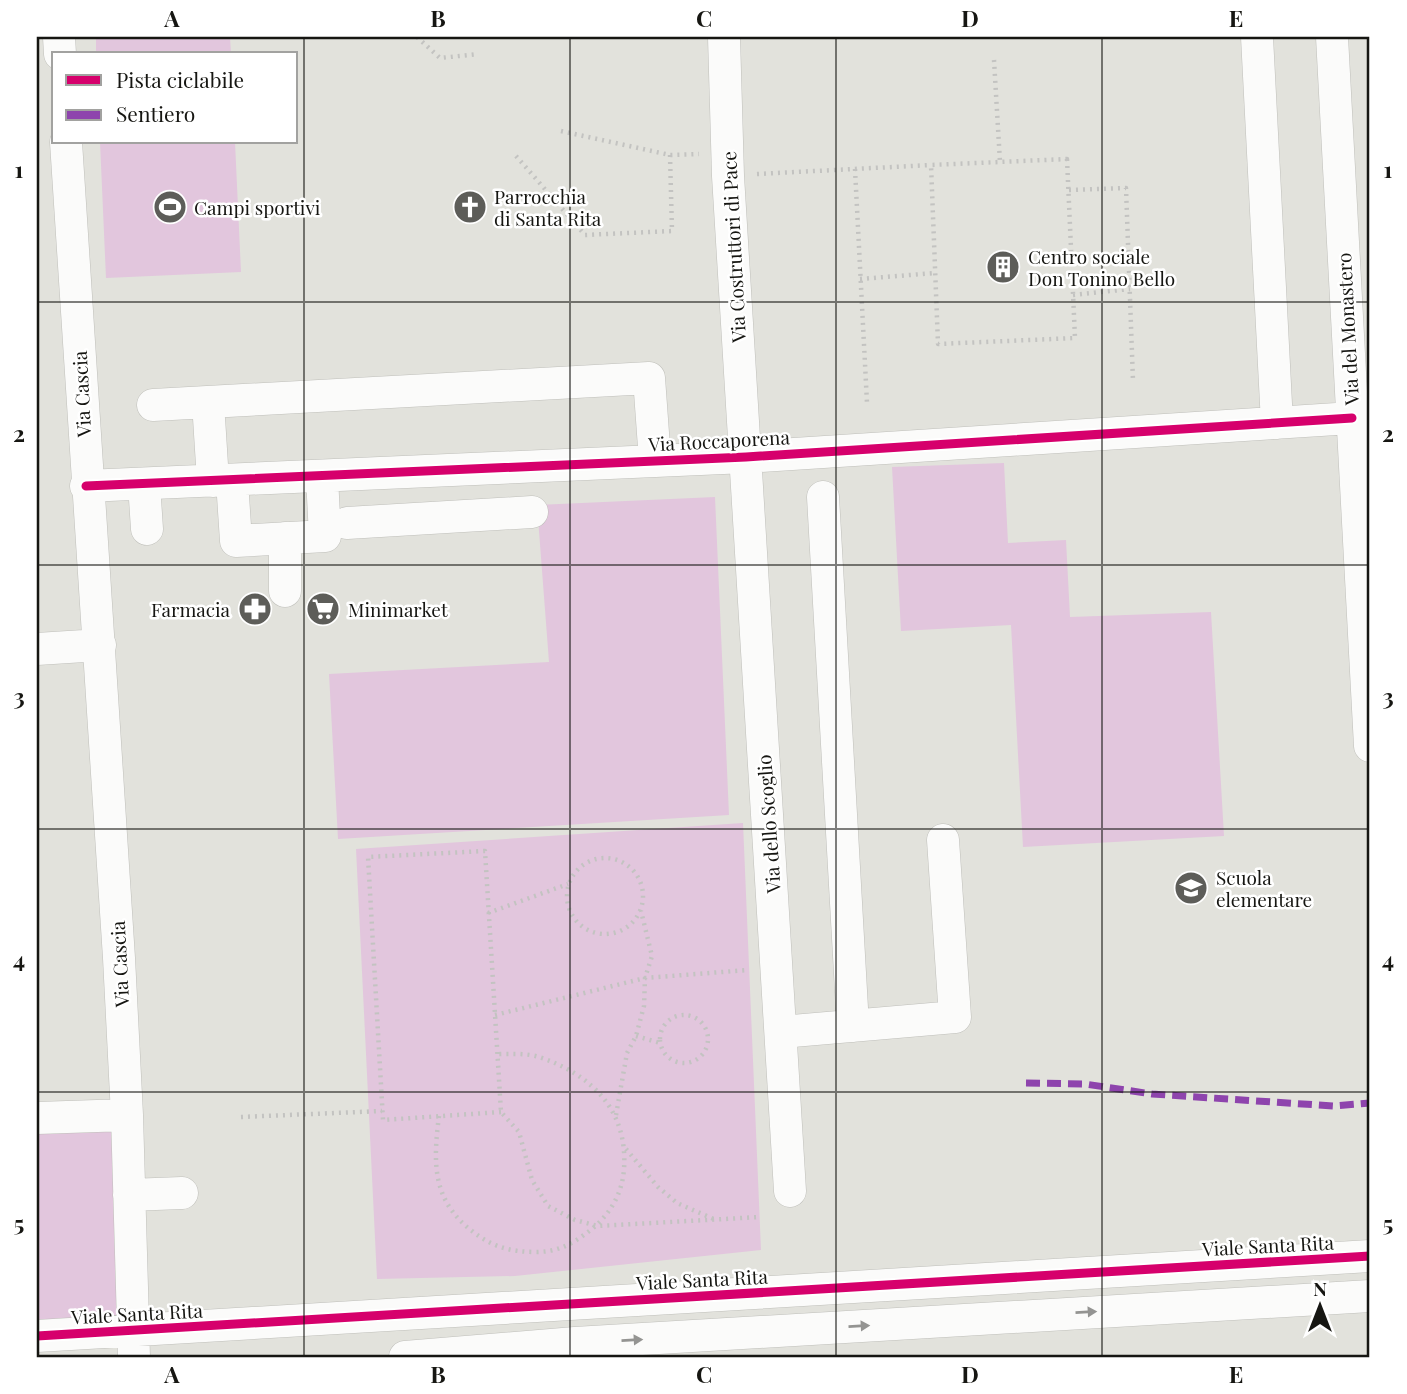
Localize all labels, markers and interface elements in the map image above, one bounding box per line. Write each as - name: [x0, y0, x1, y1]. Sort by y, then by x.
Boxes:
- text: A: [163, 2, 180, 33]
- text: B: [430, 2, 446, 33]
- text: C: [696, 2, 712, 33]
- text: D: [961, 2, 979, 33]
- text: E: [1229, 2, 1243, 33]
- legend: [52, 52, 298, 144]
- text: Pista ciclabile: [116, 65, 244, 93]
- text: Sentiero: [116, 99, 195, 127]
- street label: Via Costruttori di Pace: [715, 151, 751, 344]
- text: 1: [15, 153, 24, 184]
- text: 1: [1384, 153, 1393, 184]
- place label: Parrocchia di Santa Rita: [494, 183, 602, 231]
- sports icon: Campi sportivi: [151, 188, 189, 226]
- church icon: Parrocchia di Santa Rita: [451, 188, 489, 226]
- place label: Campi sportivi: [194, 194, 321, 220]
- place label: Centro sociale Don Tonino Bello: [1028, 243, 1175, 291]
- building icon: Centro sociale Don Tonino Bello: [984, 248, 1022, 286]
- street label: Via del Monastero: [1330, 252, 1364, 407]
- street label: Via Cascia: [66, 350, 96, 439]
- text: 2: [13, 417, 25, 448]
- text: 2: [1382, 417, 1394, 448]
- street label: Via Roccaporena: [647, 423, 791, 457]
- pharmacy icon: Farmacia: [236, 590, 274, 628]
- supermarket icon: Minimarket: [304, 590, 342, 628]
- place label: Farmacia: [151, 596, 231, 622]
- place label: Minimarket: [348, 596, 448, 622]
- text: 3: [13, 680, 25, 711]
- text: 3: [1382, 680, 1394, 711]
- street label: Via dello Scoglio: [750, 754, 786, 895]
- place label: Scuola elementare: [1216, 864, 1312, 912]
- school or university icon: Scuola elementare: [1172, 869, 1210, 907]
- street label: Via Cascia: [104, 920, 134, 1009]
- text: 4: [13, 943, 25, 974]
- text: 4: [1382, 943, 1394, 974]
- text: 5: [14, 1207, 24, 1238]
- text: 5: [1383, 1207, 1393, 1238]
- street label: Viale Santa Rita: [1200, 1229, 1335, 1261]
- street label: Viale Santa Rita: [634, 1263, 769, 1295]
- north arrow: [1284, 1272, 1354, 1342]
- text: N: [1313, 1275, 1327, 1301]
- street label: Viale Santa Rita: [69, 1297, 204, 1329]
- one-way arrow: [1075, 1307, 1097, 1318]
- one-way arrow: [848, 1320, 870, 1331]
- one-way arrow: [621, 1334, 643, 1345]
- text: A: [163, 1358, 180, 1389]
- text: B: [430, 1358, 446, 1389]
- text: C: [696, 1358, 712, 1389]
- text: D: [961, 1358, 979, 1389]
- text: E: [1229, 1358, 1243, 1389]

